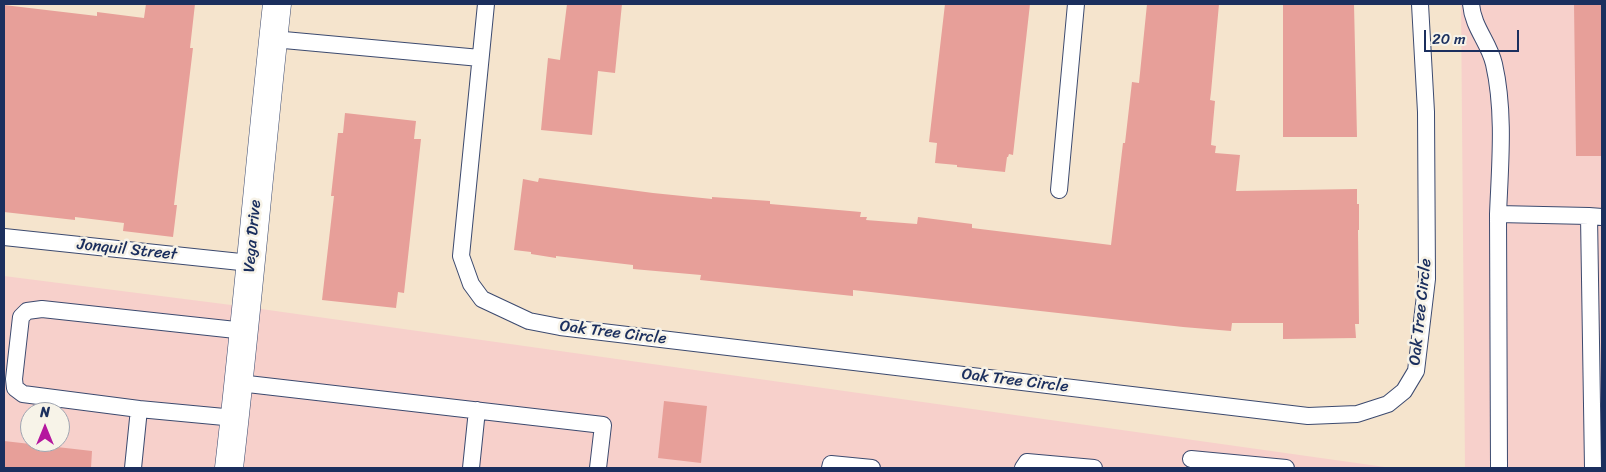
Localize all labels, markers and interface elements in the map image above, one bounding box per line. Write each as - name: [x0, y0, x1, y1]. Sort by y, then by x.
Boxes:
- scale bar: [1426, 20, 1521, 52]
- text: 20 m: [1432, 26, 1466, 52]
- street label: Vega Drive: [240, 199, 266, 273]
- street label: Jonquil Street: [76, 235, 178, 265]
- street label: Oak Tree Circle: [1406, 258, 1436, 366]
- street label: Oak Tree Circle: [559, 317, 667, 349]
- street label: Oak Tree Circle: [961, 365, 1069, 397]
- text: N: [40, 400, 50, 425]
- north arrow: [20, 402, 70, 452]

